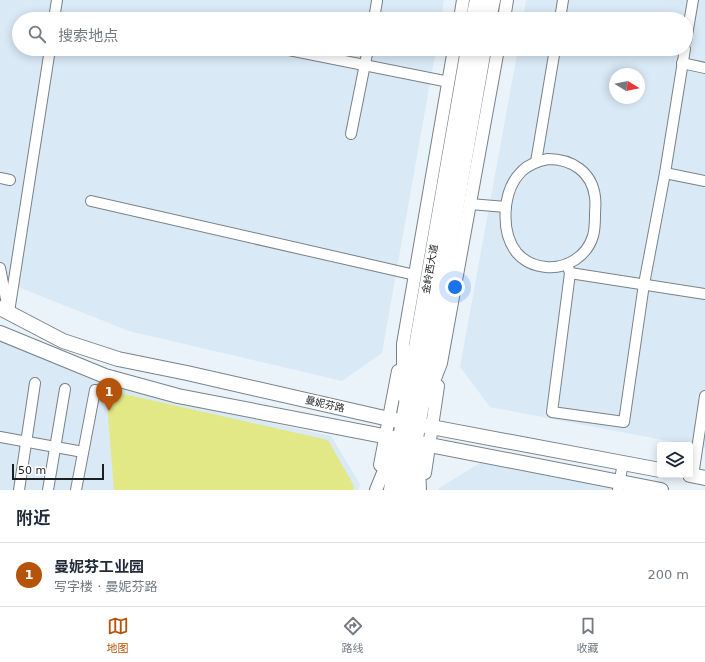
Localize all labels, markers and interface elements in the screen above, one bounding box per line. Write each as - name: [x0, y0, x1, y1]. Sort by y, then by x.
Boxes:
- search box: [12, 12, 693, 56]
- icon: search: [26, 23, 48, 45]
- text: 搜索地点: [58, 27, 118, 45]
- north arrow: [609, 68, 645, 104]
- street label: 金岭西大道: [420, 243, 440, 295]
- your location: [445, 277, 465, 297]
- pin: 1: [96, 378, 122, 411]
- street label: 曼妮芬路: [304, 394, 346, 414]
- map controls: [657, 442, 693, 478]
- button: layers: [657, 442, 693, 478]
- scale bar: [12, 462, 104, 481]
- text: 50 m: [18, 464, 46, 477]
- text: 附近: [16, 508, 50, 528]
- text: 曼妮芬工业园: [54, 558, 144, 576]
- text: 1: [24, 567, 34, 582]
- text: 200 m: [647, 567, 689, 582]
- text: 写字楼 · 曼妮芬路: [54, 579, 157, 594]
- tab: 地图: [107, 615, 129, 655]
- tab: 路线: [342, 615, 364, 655]
- tab: 收藏: [577, 615, 599, 655]

